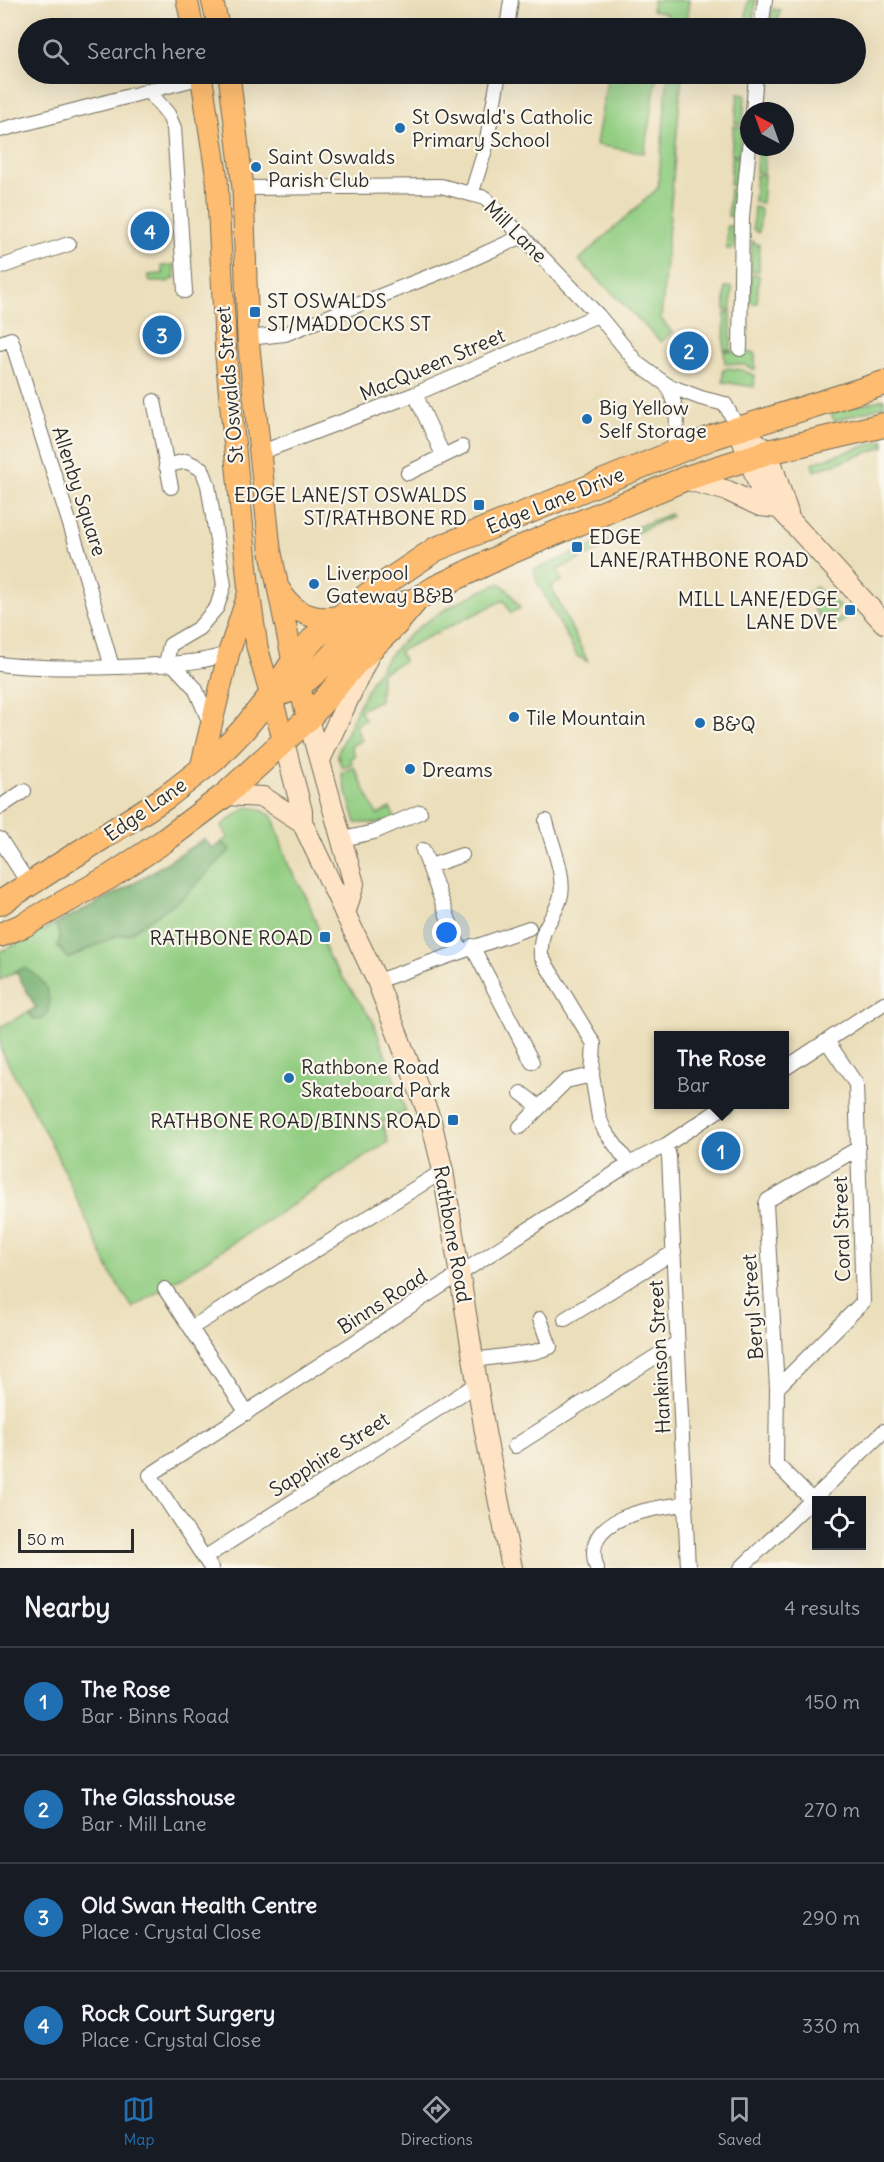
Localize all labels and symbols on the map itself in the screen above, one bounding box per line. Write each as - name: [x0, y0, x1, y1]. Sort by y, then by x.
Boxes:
- north arrow: [740, 102, 794, 156]
- place label: St Oswald's Catholic Primary School: [412, 104, 593, 152]
- marker: St Oswald's Catholic Primary School: [393, 121, 407, 135]
- place label: Saint Oswalds Parish Club: [268, 144, 395, 192]
- marker: Saint Oswalds Parish Club: [249, 160, 263, 174]
- street label: Mill Lane: [479, 194, 553, 268]
- pin: 4: [130, 208, 170, 254]
- place label: ST OSWALDS ST/MADDOCKS ST: [267, 288, 431, 336]
- street label: St Oswalds Street: [210, 305, 248, 465]
- marker: ST OSWALDS ST/MADDOCKS ST: [248, 305, 262, 319]
- pin: 3: [142, 312, 182, 358]
- street label: MacQueen Street: [356, 322, 509, 406]
- pin: 2: [670, 328, 708, 374]
- place label: Big Yellow Self Storage: [599, 395, 707, 443]
- marker: Big Yellow Self Storage: [580, 412, 594, 426]
- street label: Allenby Square: [47, 423, 113, 559]
- street label: Edge Lane Drive: [482, 461, 628, 539]
- place label: EDGE LANE/ST OSWALDS ST/RATHBONE RD: [234, 482, 467, 530]
- marker: EDGE LANE/ST OSWALDS ST/RATHBONE RD: [472, 498, 486, 512]
- place label: EDGE LANE/RATHBONE ROAD: [589, 524, 809, 572]
- marker: EDGE LANE/RATHBONE ROAD: [570, 540, 584, 554]
- place label: Liverpool Gateway B&B: [326, 560, 454, 608]
- marker: Liverpool Gateway B&B: [307, 577, 321, 591]
- place label: MILL LANE/EDGE LANE DVE: [678, 586, 838, 634]
- marker: MILL LANE/EDGE LANE DVE: [843, 603, 857, 617]
- place label: Tile Mountain: [526, 705, 646, 730]
- marker: Tile Mountain: [507, 710, 521, 724]
- place label: B&Q: [712, 711, 755, 736]
- marker: B&Q: [693, 716, 707, 730]
- place label: Dreams: [422, 757, 493, 782]
- marker: Dreams: [403, 762, 417, 776]
- street label: Edge Lane: [99, 772, 191, 846]
- your location: [432, 918, 461, 947]
- place label: RATHBONE ROAD: [150, 925, 313, 950]
- marker: RATHBONE ROAD: [318, 930, 332, 944]
- place label: Rathbone Road Skateboard Park: [301, 1054, 450, 1102]
- marker: Rathbone Road Skateboard Park: [282, 1071, 296, 1085]
- place label: RATHBONE ROAD/BINNS ROAD: [150, 1108, 441, 1133]
- marker: RATHBONE ROAD/BINNS ROAD: [446, 1113, 460, 1127]
- pin: 1: [702, 1128, 740, 1174]
- street label: Rathbone Road: [429, 1164, 477, 1305]
- street label: Coral Street: [827, 1175, 855, 1282]
- street label: Beryl Street: [736, 1253, 768, 1361]
- street label: Binns Road: [333, 1263, 432, 1339]
- street label: Hankinson Street: [642, 1279, 676, 1434]
- street label: Sapphire Street: [264, 1406, 394, 1502]
- scale bar: [18, 1526, 134, 1554]

